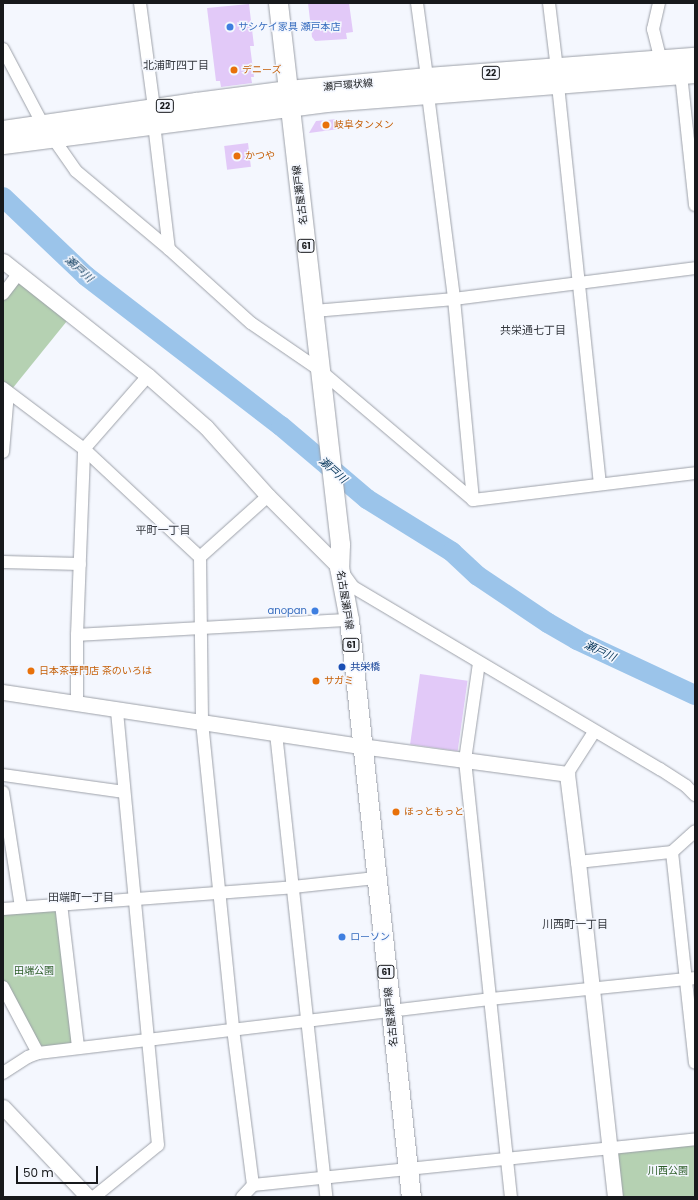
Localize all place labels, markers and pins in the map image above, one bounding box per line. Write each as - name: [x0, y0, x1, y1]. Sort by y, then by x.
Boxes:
- place label: サシケイ家具 瀬戸本店: [238, 21, 341, 33]
- marker: サシケイ家具 瀬戸本店: [225, 22, 235, 32]
- place label: デニーズ: [242, 64, 282, 76]
- marker: デニーズ: [229, 65, 239, 75]
- place label: 岐阜タンメン: [334, 119, 394, 131]
- marker: 岐阜タンメン: [321, 120, 331, 130]
- place label: かつや: [245, 150, 275, 162]
- marker: かつや: [232, 151, 242, 161]
- place label: anopan: [268, 605, 307, 617]
- marker: anopan: [310, 606, 320, 616]
- place label: 共栄橋: [350, 661, 380, 673]
- marker: 共栄橋: [337, 662, 347, 672]
- place label: 日本茶専門店 茶のいろは: [39, 665, 152, 677]
- marker: 日本茶専門店 茶のいろは: [26, 666, 36, 676]
- place label: サガミ: [324, 675, 354, 687]
- marker: サガミ: [311, 676, 321, 686]
- place label: ほっともっと: [404, 806, 464, 818]
- marker: ほっともっと: [391, 807, 401, 817]
- place label: ローソン: [350, 931, 390, 943]
- marker: ローソン: [337, 932, 347, 942]

